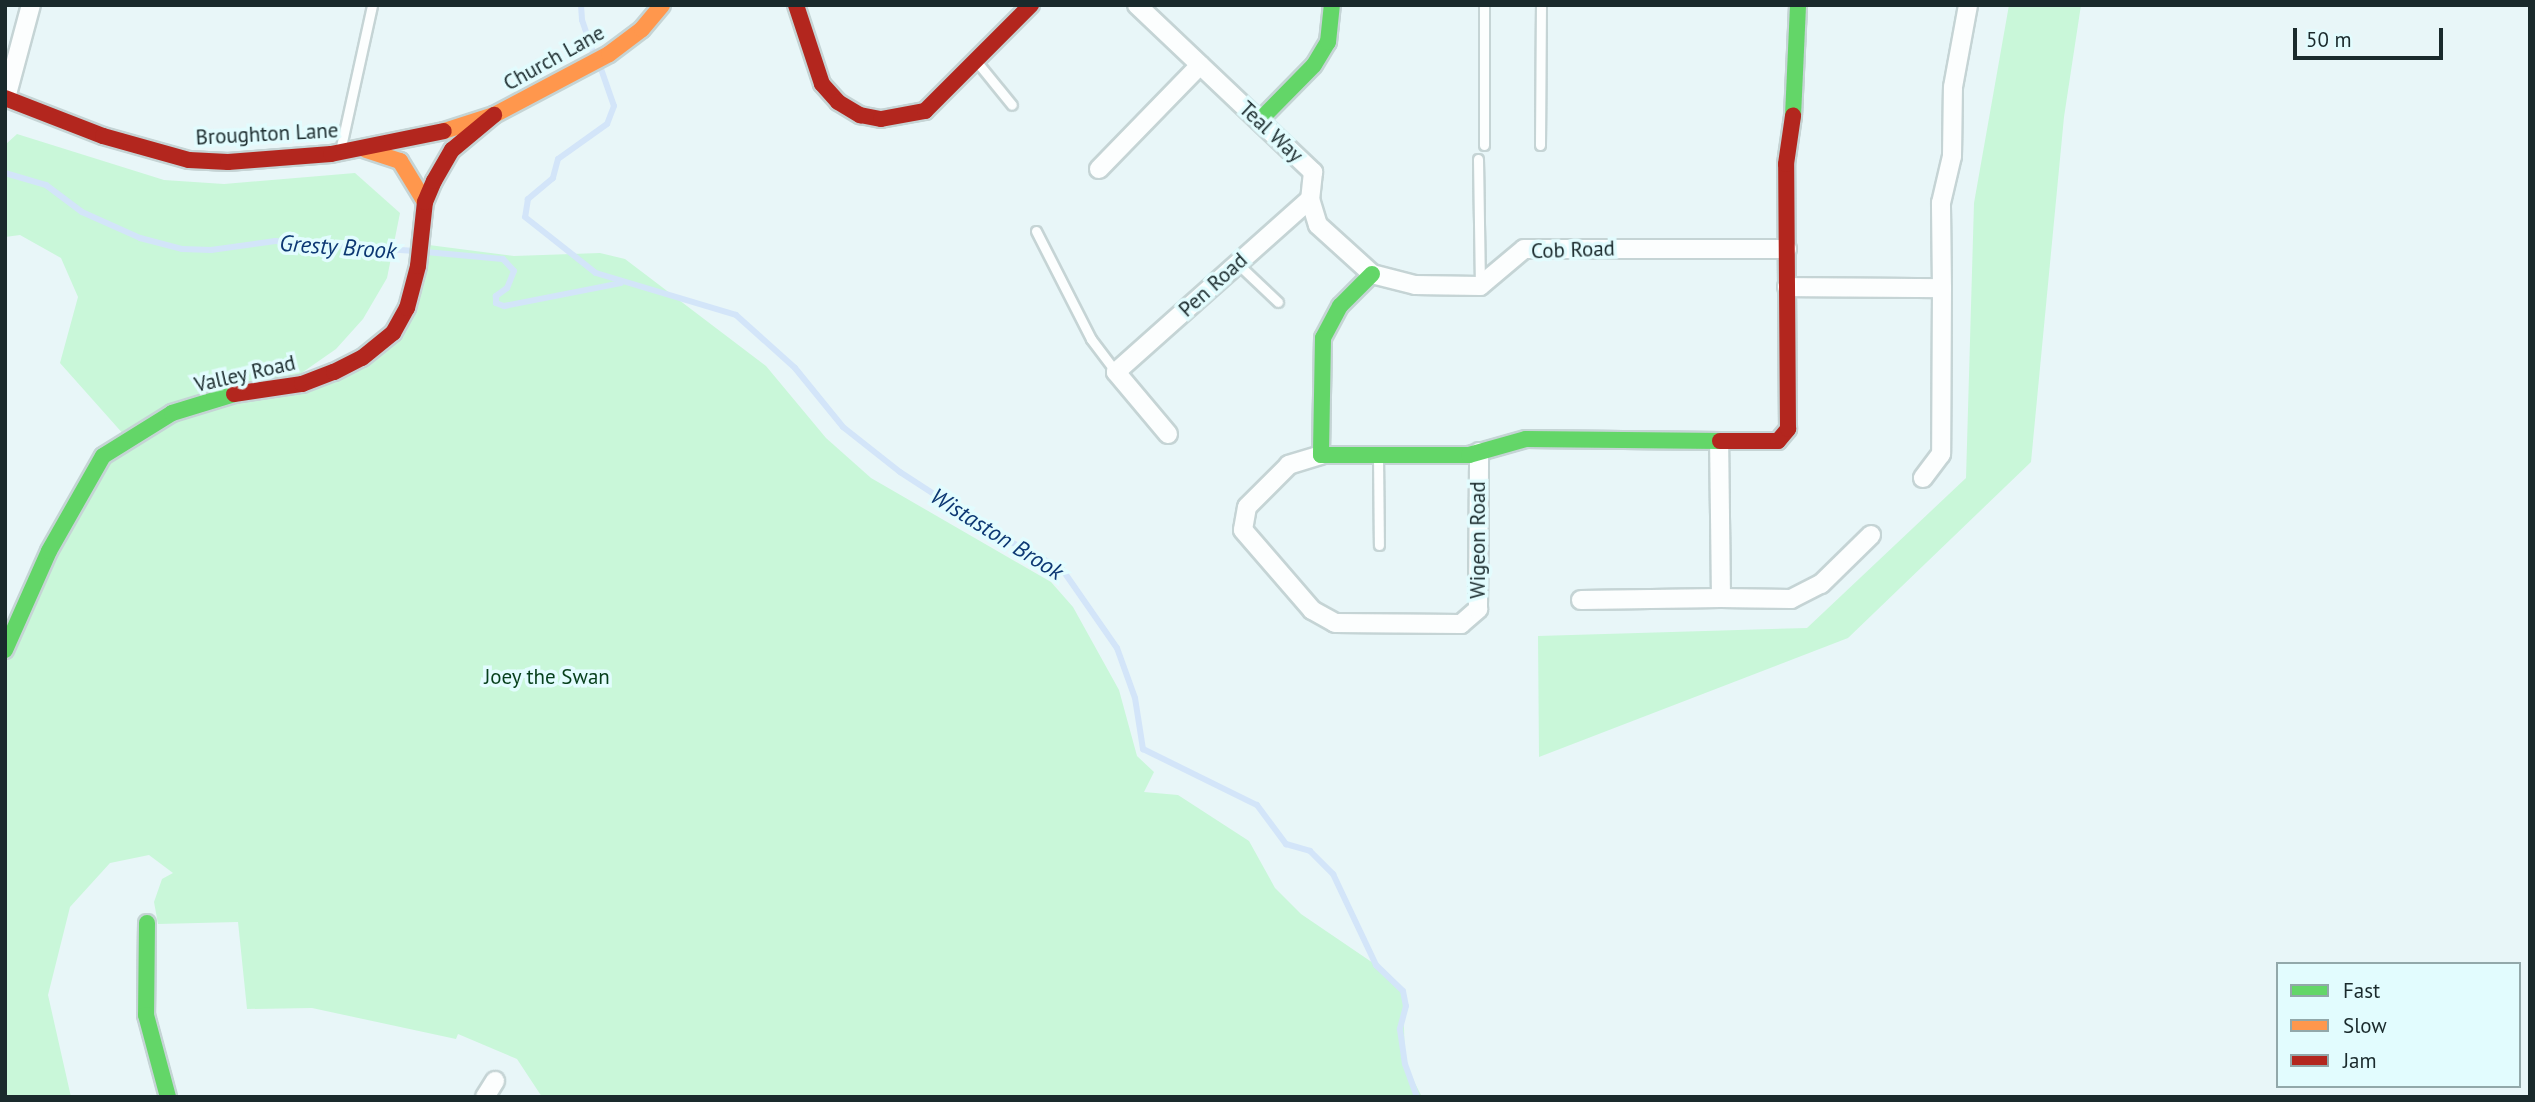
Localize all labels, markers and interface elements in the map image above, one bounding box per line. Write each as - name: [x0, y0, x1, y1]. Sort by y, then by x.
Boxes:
- scale bar: [2297, 14, 2448, 58]
- street label: Church Lane: [499, 20, 609, 96]
- text: 50 m: [2306, 26, 2352, 53]
- street label: Teal Way: [1234, 96, 1308, 168]
- street label: Broughton Lane: [195, 118, 339, 150]
- water label: Gresty Brook: [278, 229, 398, 265]
- street label: Cob Road: [1531, 236, 1615, 264]
- street label: Pen Road: [1174, 248, 1252, 322]
- street label: Valley Road: [192, 350, 298, 398]
- street label: Wigeon Road: [1465, 481, 1491, 599]
- water label: Wistaston Brook: [926, 482, 1068, 586]
- park label: Joey the Swan: [484, 664, 610, 690]
- legend: [2276, 962, 2521, 1088]
- text: Fast: [2343, 977, 2380, 1004]
- text: Slow: [2343, 1012, 2387, 1039]
- text: Jam: [2343, 1047, 2377, 1074]

